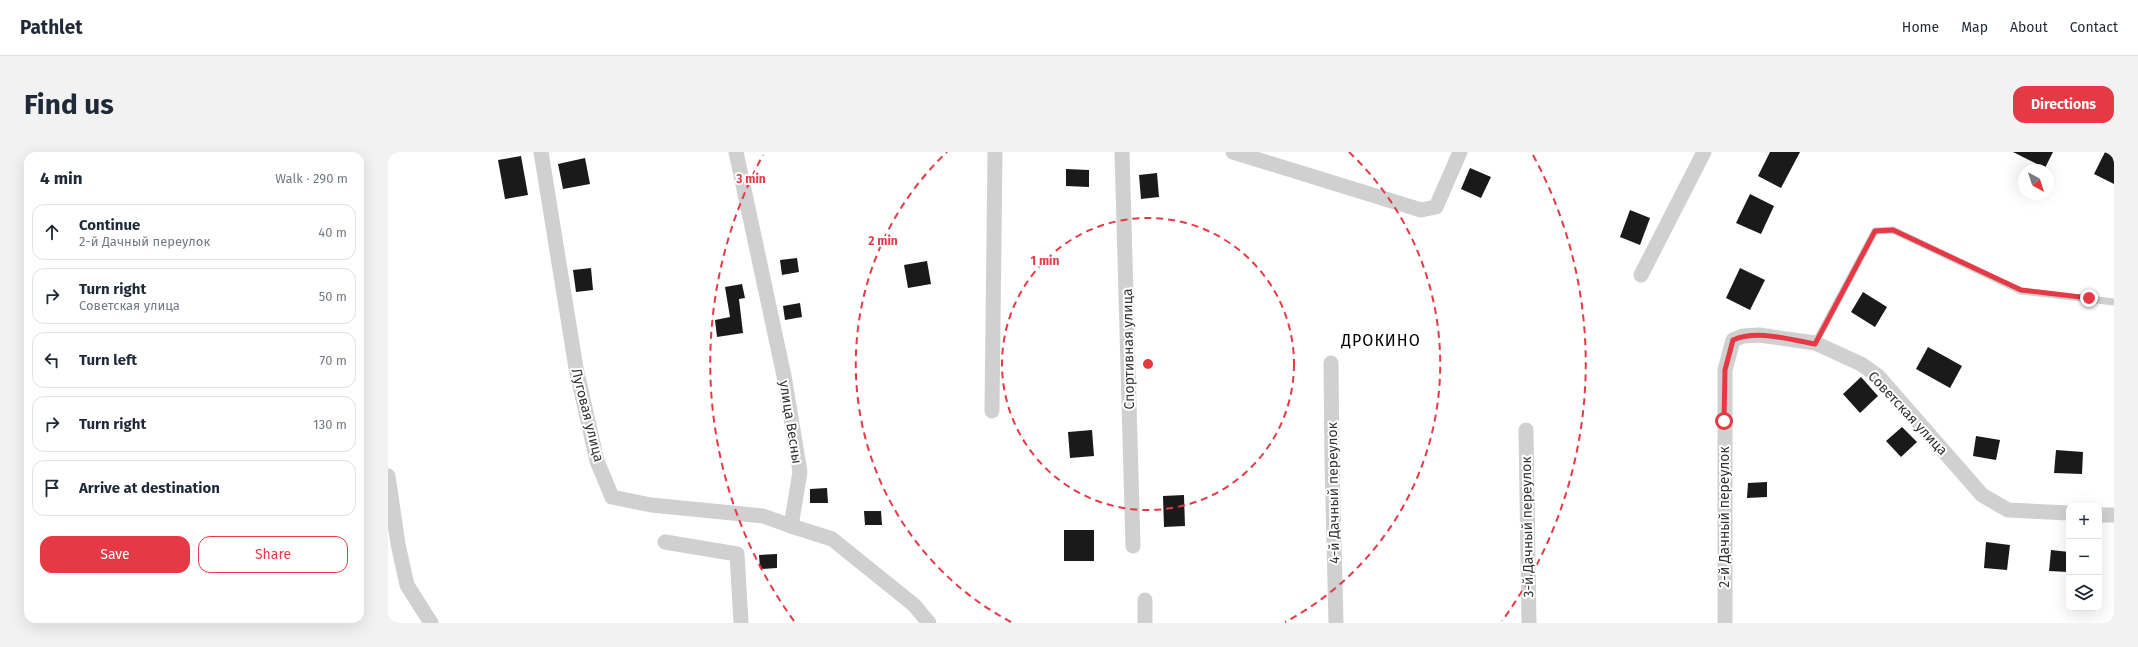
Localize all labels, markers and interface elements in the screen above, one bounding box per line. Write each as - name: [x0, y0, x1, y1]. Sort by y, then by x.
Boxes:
- text: Pathlet: [20, 16, 83, 39]
- text: Home: [1902, 19, 1939, 36]
- text: Map: [1961, 19, 1988, 36]
- text: About: [2010, 19, 2048, 36]
- text: Contact: [2070, 19, 2118, 36]
- button: Directions: [2013, 86, 2114, 123]
- text: Find us: [24, 88, 114, 121]
- north arrow: [2018, 164, 2054, 200]
- text: 4 min: [40, 168, 83, 189]
- text: Walk · 290 m: [275, 171, 348, 186]
- text: 3 min: [735, 172, 766, 186]
- text: Continue: [79, 216, 140, 234]
- icon: ahead: [41, 221, 63, 243]
- text: 40 m: [318, 225, 347, 240]
- text: 2-й Дачный переулок: [79, 234, 210, 249]
- text: 2 min: [868, 234, 898, 248]
- text: 1 min: [1031, 254, 1059, 268]
- text: Turn right: [79, 280, 146, 298]
- icon: right: [41, 285, 63, 307]
- street label: Спортивная улица: [1119, 288, 1138, 410]
- text: 50 m: [319, 289, 347, 304]
- route end: [2080, 289, 2098, 307]
- text: Советская улица: [79, 298, 180, 313]
- district label: ДРОКИНО: [1340, 331, 1421, 350]
- icon: left: [41, 349, 63, 371]
- text: Turn left: [79, 351, 137, 369]
- text: 70 m: [320, 353, 347, 368]
- centre of rings: [1141, 357, 1155, 371]
- street label: Луговая улица: [568, 367, 607, 464]
- street label: Советская улица: [1864, 368, 1951, 459]
- street label: улица Весны: [776, 379, 805, 465]
- route start: [1715, 412, 1733, 430]
- icon: right: [41, 413, 63, 435]
- text: Turn right: [79, 415, 146, 433]
- text: 130 m: [313, 417, 347, 432]
- street label: 4-й Дачный переулок: [1324, 421, 1343, 564]
- street label: 2-й Дачный переулок: [1716, 446, 1733, 588]
- street label: 3-й Дачный переулок: [1518, 455, 1537, 598]
- icon: arrive: [41, 477, 63, 499]
- text: Arrive at destination: [79, 479, 220, 497]
- map controls: [2066, 503, 2102, 611]
- button: +: [2066, 503, 2102, 539]
- button: Save: [40, 536, 190, 573]
- button: Share: [198, 536, 348, 573]
- button: −: [2066, 539, 2102, 575]
- button: layers: [2066, 575, 2102, 611]

